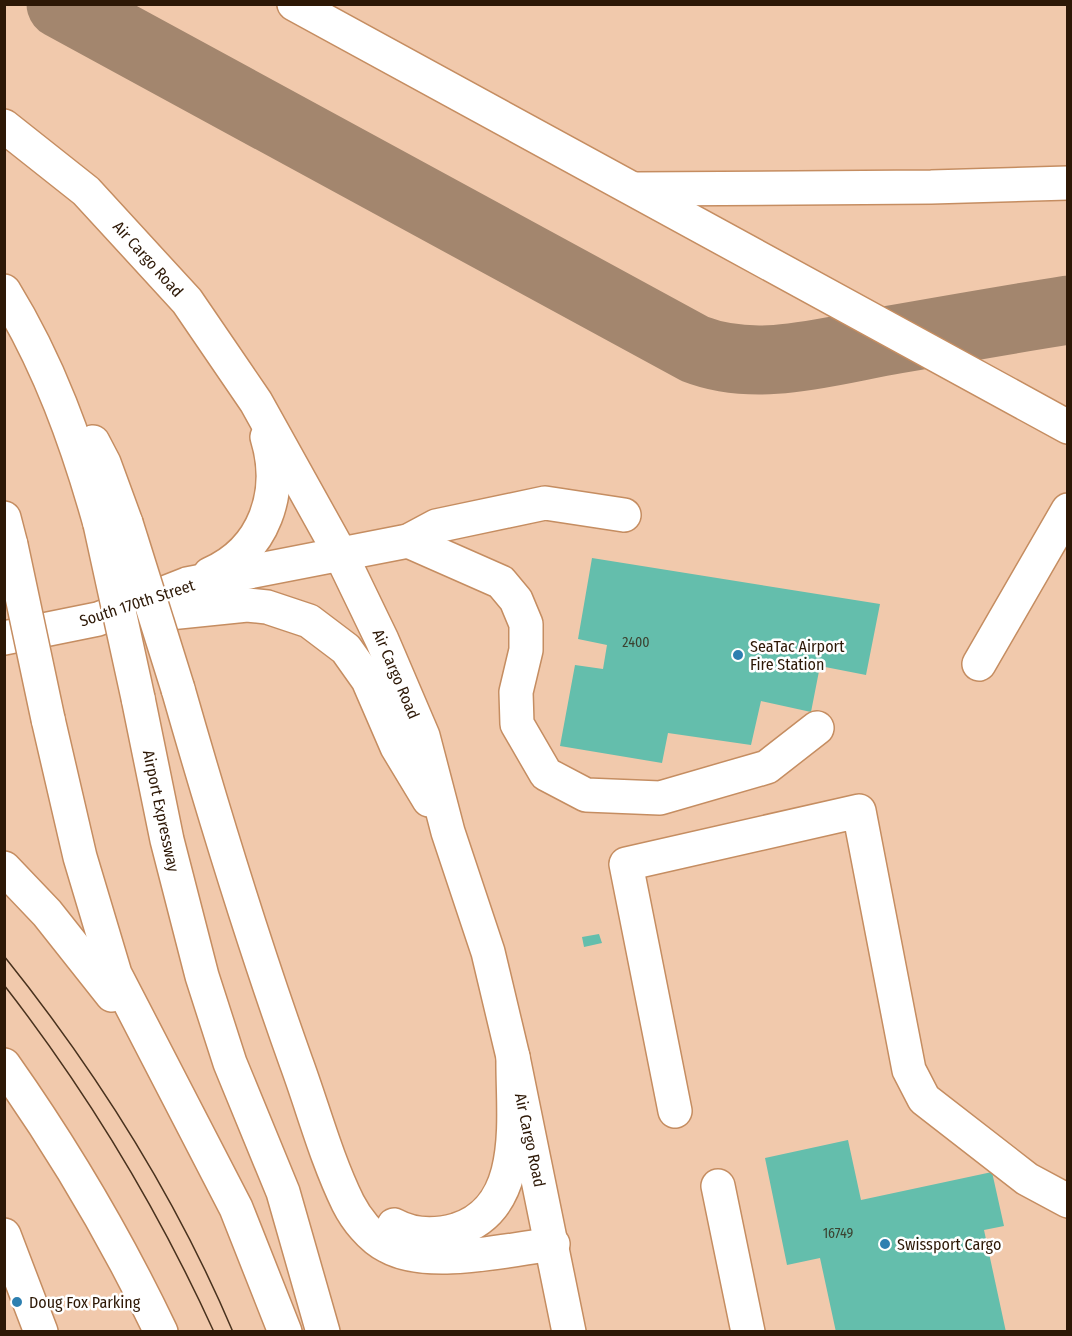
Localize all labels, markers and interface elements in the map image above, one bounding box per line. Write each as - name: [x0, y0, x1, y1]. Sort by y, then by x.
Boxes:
- street label: Air Cargo Road: [109, 217, 187, 301]
- street label: South 170th Street: [77, 575, 198, 631]
- street label: Air Cargo Road: [369, 626, 423, 722]
- house number: 2400: [622, 634, 650, 651]
- place label: SeaTac Airport Fire Station: [750, 637, 845, 674]
- marker: SeaTac Airport Fire Station: [731, 648, 745, 662]
- street label: Airport Expressway: [139, 748, 183, 874]
- street label: Air Cargo Road: [511, 1091, 549, 1189]
- house number: 16749: [823, 1225, 854, 1242]
- place label: Swissport Cargo: [897, 1235, 1001, 1254]
- marker: Swissport Cargo: [878, 1237, 892, 1251]
- place label: Doug Fox Parking: [29, 1293, 141, 1312]
- marker: Doug Fox Parking: [10, 1295, 24, 1309]

